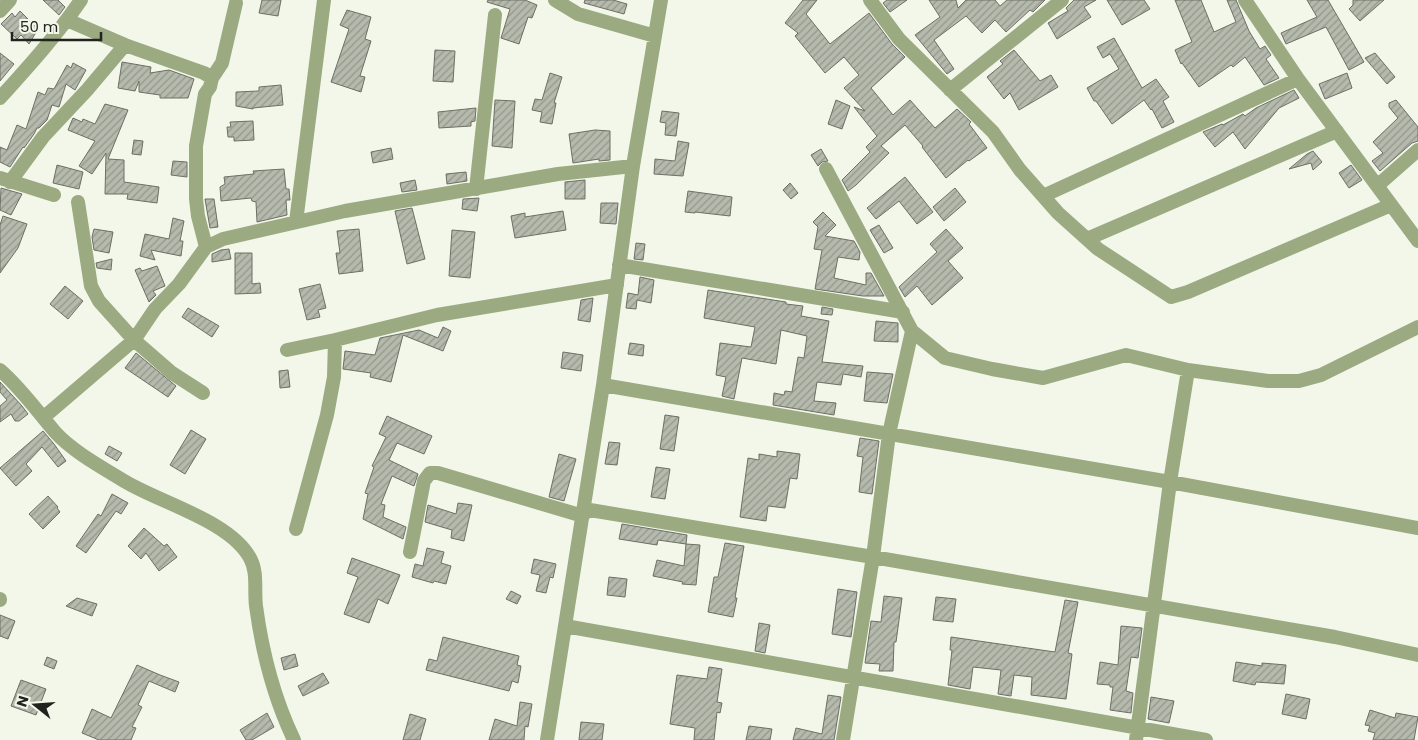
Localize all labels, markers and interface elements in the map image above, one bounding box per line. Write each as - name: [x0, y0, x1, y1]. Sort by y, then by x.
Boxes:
- scale bar: [12, 10, 101, 42]
- text: 50 m: [20, 16, 58, 37]
- north arrow: [10, 680, 60, 730]
- text: N: [11, 693, 34, 709]

